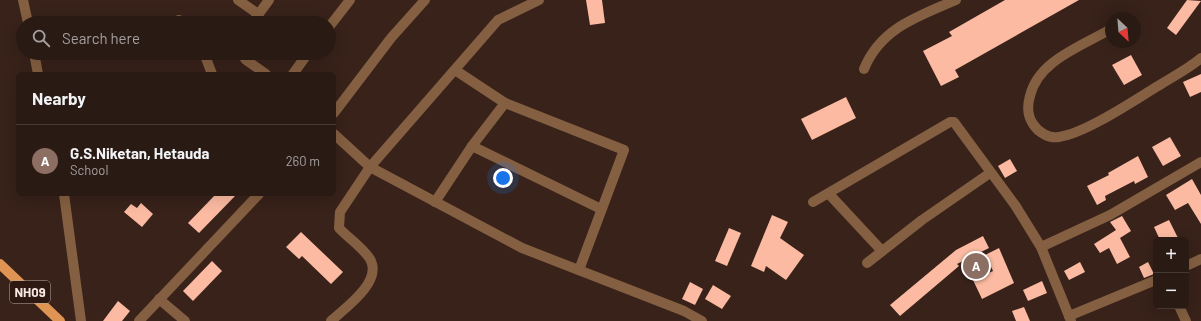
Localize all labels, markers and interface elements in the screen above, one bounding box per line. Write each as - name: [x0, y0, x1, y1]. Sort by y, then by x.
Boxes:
- north arrow: [1105, 12, 1141, 48]
- search box: [16, 16, 336, 60]
- icon: search: [30, 27, 52, 49]
- text: Search here: [62, 29, 140, 47]
- text: Nearby: [32, 88, 86, 108]
- text: G.S.Niketan, Hetauda: [70, 144, 210, 162]
- text: A: [41, 153, 49, 169]
- text: 260 m: [286, 153, 320, 169]
- text: School: [70, 162, 108, 178]
- your location: [493, 168, 513, 188]
- map controls: [1153, 237, 1189, 309]
- button: +: [1153, 237, 1189, 273]
- pin: A: [963, 251, 989, 281]
- button: −: [1153, 273, 1189, 309]
- road number: NH09: [10, 281, 50, 303]

